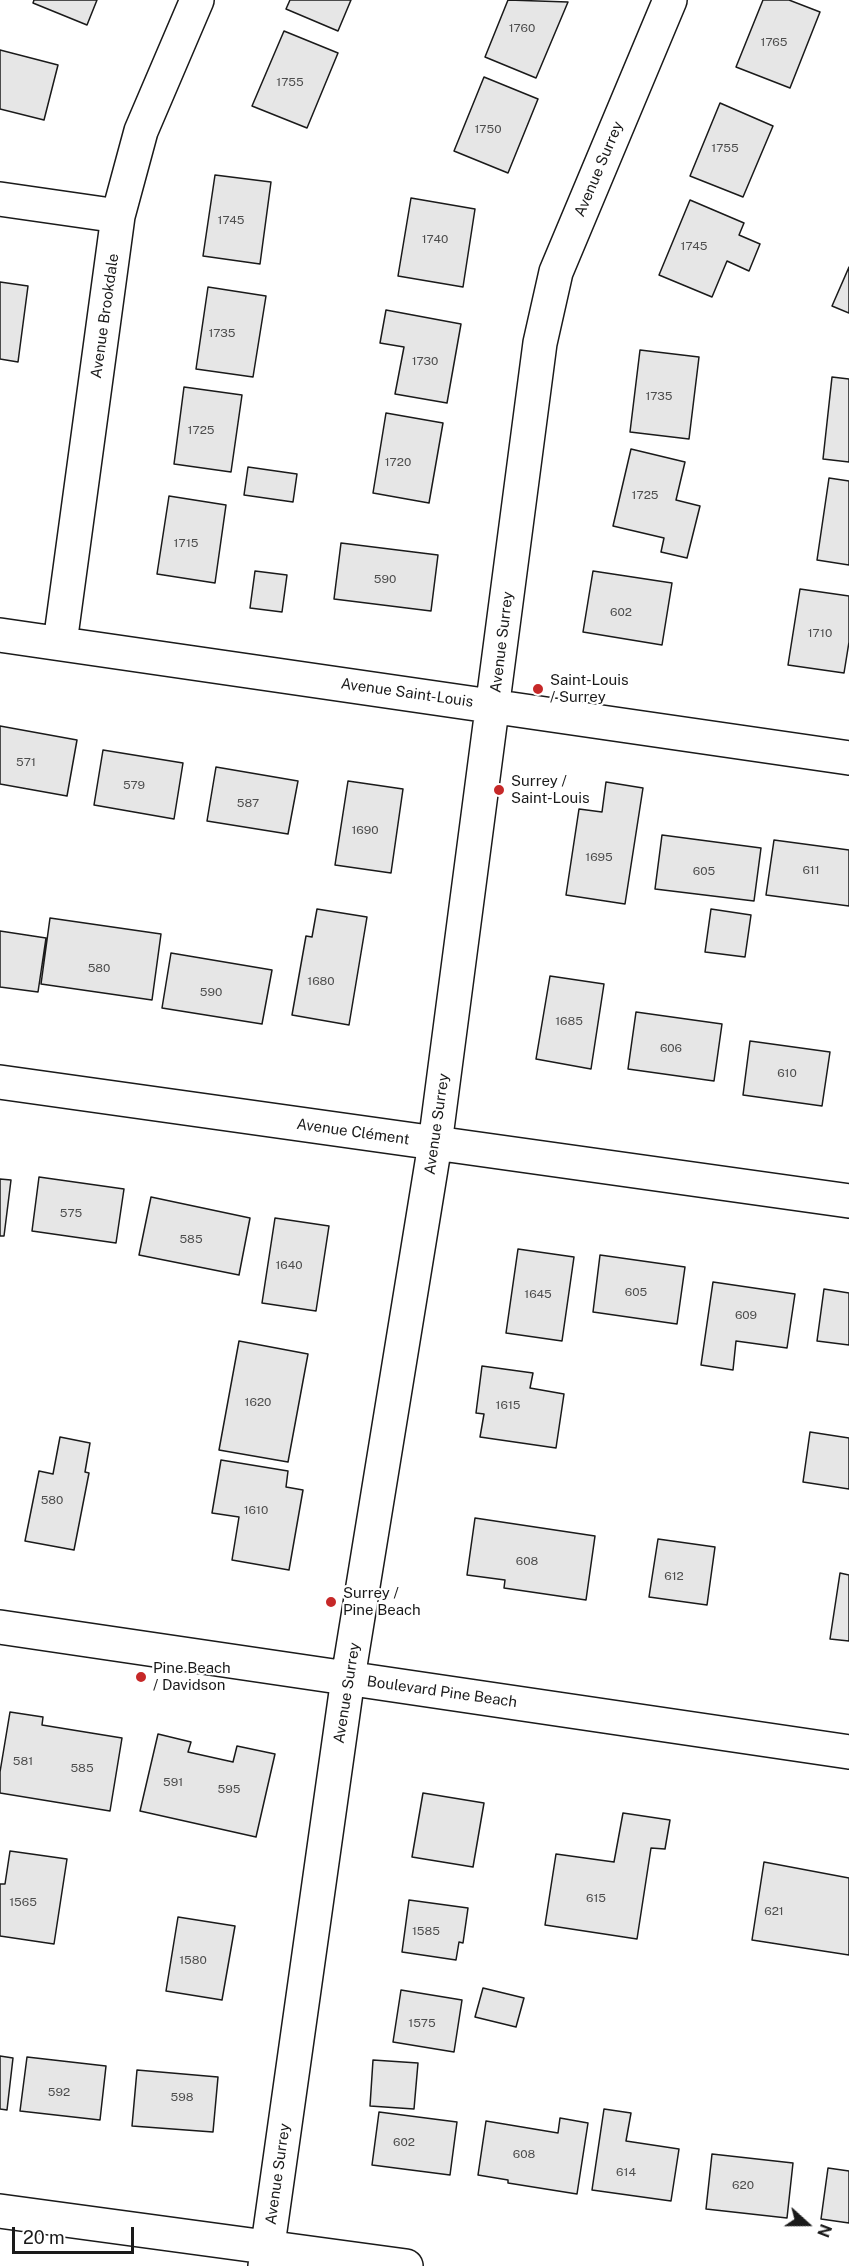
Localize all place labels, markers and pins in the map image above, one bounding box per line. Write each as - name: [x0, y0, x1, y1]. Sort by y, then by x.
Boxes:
- place label: Saint-Louis / Surrey: [550, 671, 628, 706]
- marker: Saint-Louis / Surrey: [531, 682, 545, 696]
- place label: Surrey / Saint-Louis: [511, 772, 589, 807]
- marker: Surrey / Saint-Louis: [492, 783, 506, 797]
- place label: Surrey / Pine Beach: [343, 1584, 421, 1619]
- marker: Surrey / Pine Beach: [324, 1595, 338, 1609]
- place label: Pine Beach / Davidson: [153, 1659, 231, 1694]
- marker: Pine Beach / Davidson: [134, 1670, 148, 1684]

